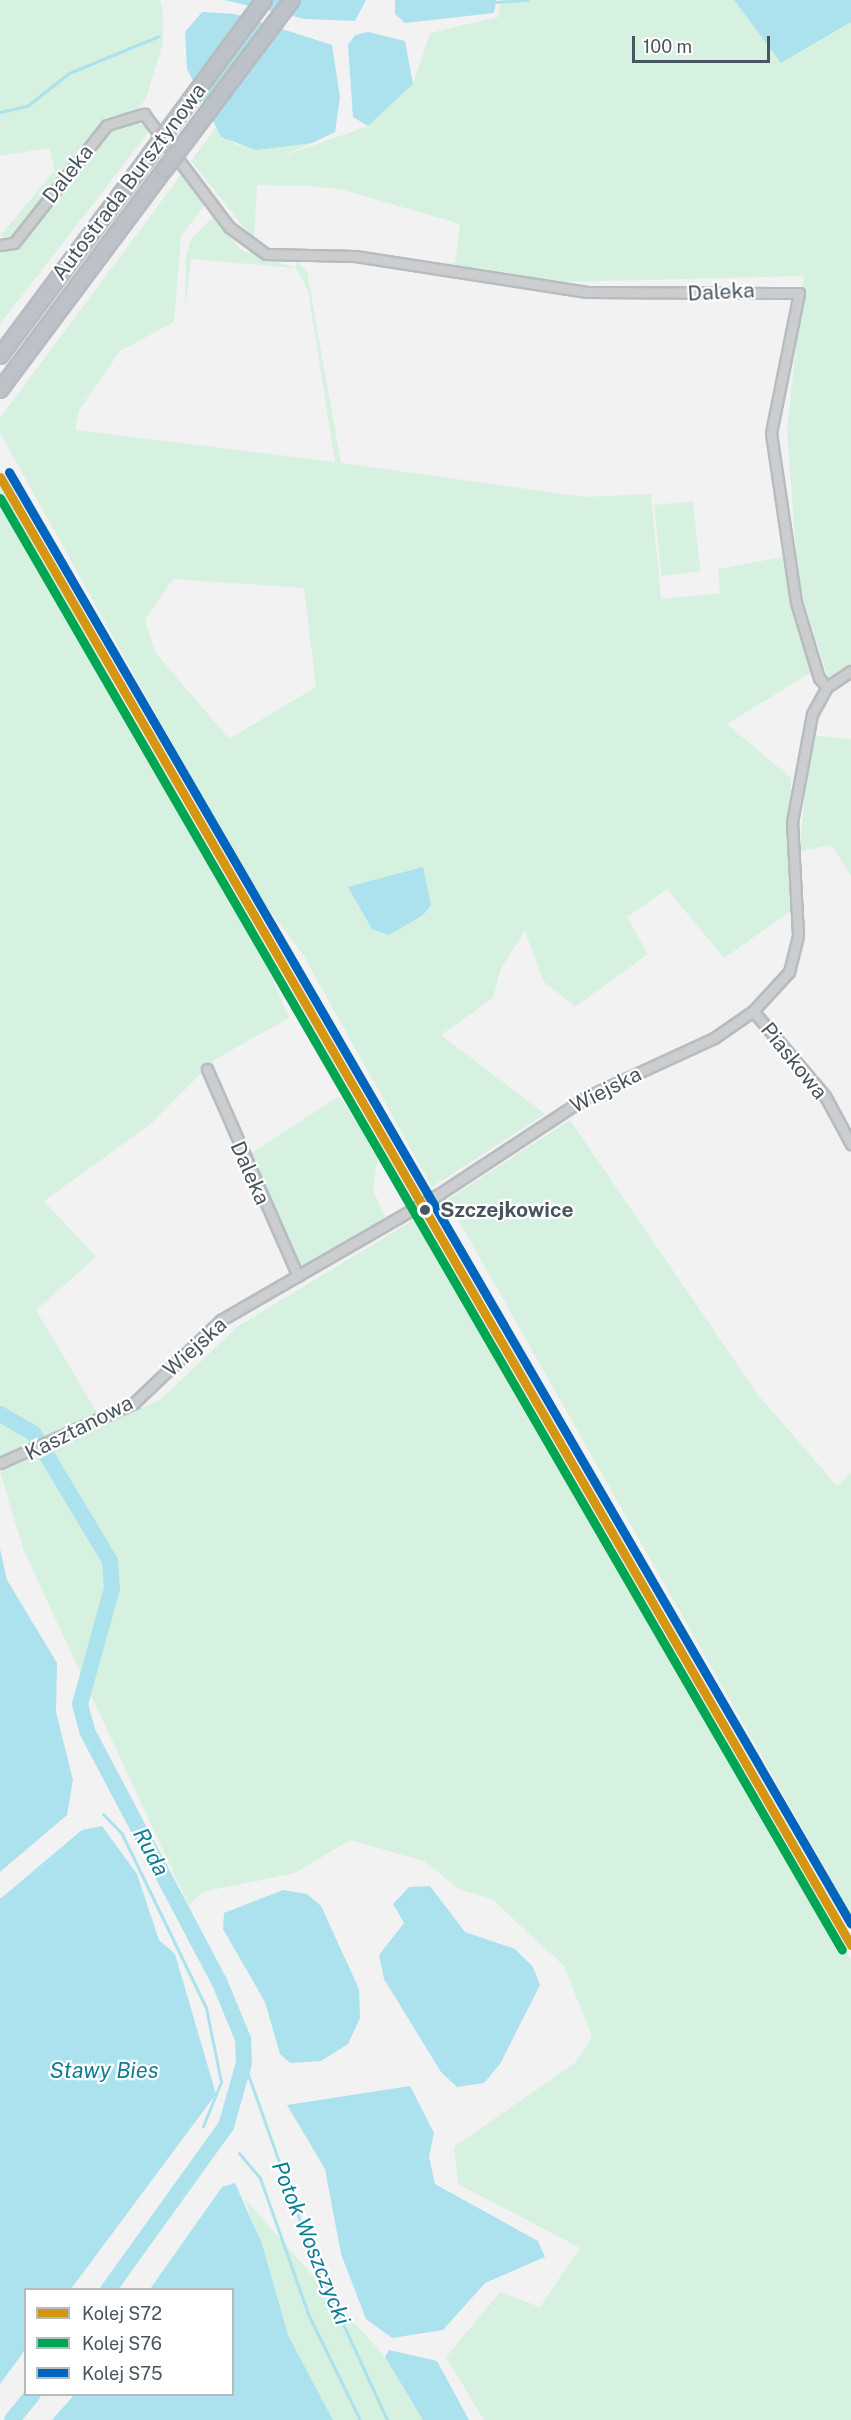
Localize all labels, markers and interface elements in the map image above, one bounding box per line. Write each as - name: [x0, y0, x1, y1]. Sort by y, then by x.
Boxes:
- scale bar: [635, 24, 773, 62]
- text: 100 m: [643, 36, 692, 57]
- street label: Autostrada Bursztynowa: [47, 79, 211, 285]
- street label: Daleka: [37, 140, 99, 208]
- street label: Daleka: [687, 278, 755, 306]
- street label: Piaskowa: [755, 1018, 833, 1104]
- street label: Wiejska: [566, 1061, 646, 1119]
- street label: Daleka: [225, 1137, 275, 1209]
- place label: Szczejkowice: [440, 1197, 574, 1223]
- marker: Szczejkowice: [415, 1200, 435, 1220]
- street label: Wiejska: [158, 1312, 232, 1382]
- street label: Kasztanowa: [21, 1390, 137, 1466]
- water label: Ruda: [127, 1823, 175, 1881]
- water label: Stawy Bies: [50, 2058, 158, 2084]
- water label: Potok Woszczycki: [266, 2157, 356, 2329]
- legend: [24, 2288, 234, 2396]
- text: Kolej S72: [82, 2303, 162, 2324]
- text: Kolej S76: [82, 2333, 162, 2354]
- text: Kolej S75: [82, 2363, 163, 2384]

